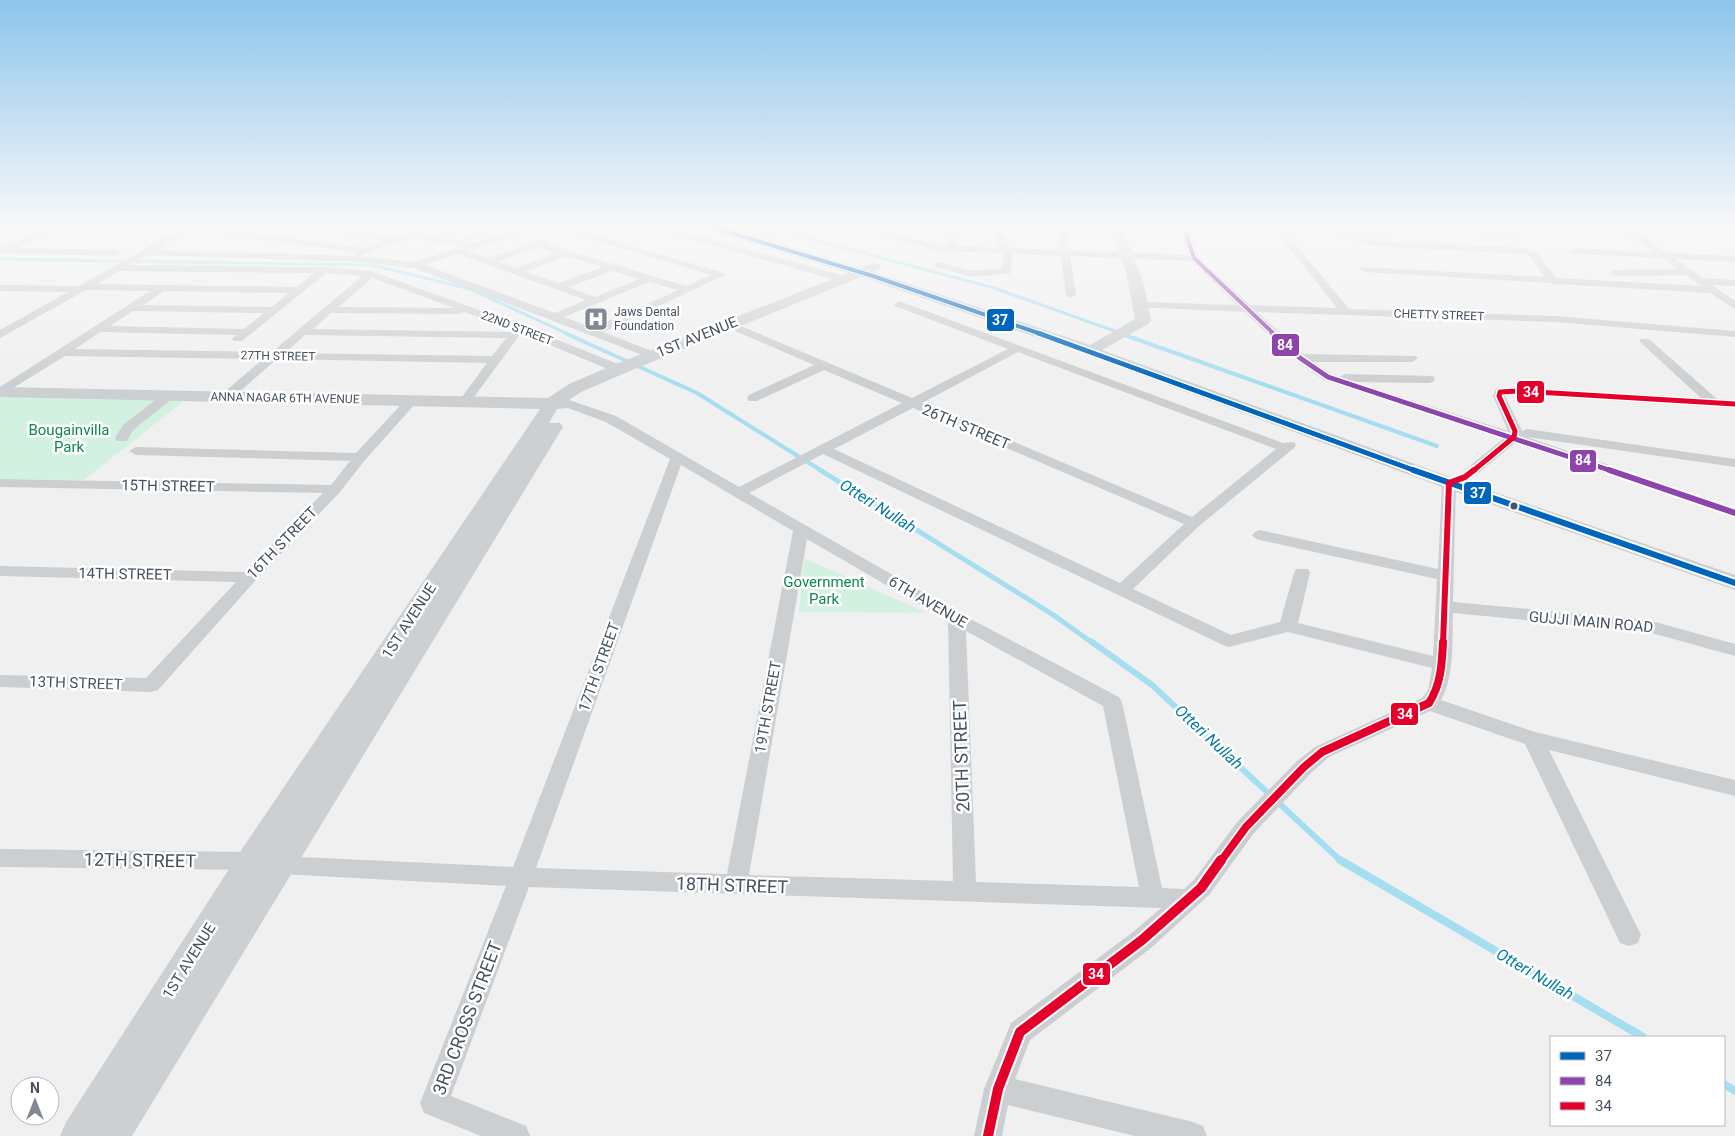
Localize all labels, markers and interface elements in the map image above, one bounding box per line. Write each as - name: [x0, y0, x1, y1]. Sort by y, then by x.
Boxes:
- place label: Jaws Dental Foundation: [614, 305, 680, 333]
- hospital icon: Jaws Dental Foundation: [583, 306, 609, 332]
- street label: CHETTY STREET: [1393, 306, 1485, 324]
- street label: 22ND STREET: [479, 308, 555, 348]
- line badge: 37: [986, 308, 1015, 332]
- street label: 1ST AVENUE: [654, 312, 741, 361]
- text: 37: [992, 312, 1008, 328]
- line badge: 84: [1271, 333, 1300, 357]
- text: 84: [1277, 337, 1293, 353]
- street label: 27TH STREET: [240, 348, 316, 364]
- line badge: 34: [1516, 380, 1545, 404]
- text: 34: [1523, 384, 1539, 400]
- street label: ANNA NAGAR 6TH AVENUE: [210, 390, 360, 406]
- street label: 26TH STREET: [919, 400, 1013, 454]
- park label: Bougainvilla Park: [28, 421, 110, 456]
- line badge: 84: [1569, 449, 1597, 473]
- text: 84: [1575, 452, 1591, 468]
- water label: Otteri Nullah: [836, 475, 920, 537]
- street label: 15TH STREET: [121, 476, 215, 496]
- line badge: 37: [1463, 481, 1492, 505]
- text: 37: [1470, 485, 1486, 501]
- unlabelled marker: [1509, 501, 1519, 511]
- street label: 16TH STREET: [243, 503, 321, 583]
- street label: 14TH STREET: [78, 564, 172, 584]
- street label: 6TH AVENUE: [885, 572, 971, 632]
- park label: Government Park: [783, 573, 865, 608]
- street label: 1ST AVENUE: [378, 580, 440, 662]
- street label: GUJJI MAIN ROAD: [1528, 608, 1654, 636]
- street label: 17TH STREET: [575, 620, 623, 714]
- street label: 19TH STREET: [751, 659, 785, 755]
- street label: 13TH STREET: [29, 672, 123, 694]
- street label: 20TH STREET: [949, 699, 973, 812]
- water label: Otteri Nullah: [1171, 701, 1247, 773]
- line badge: 34: [1390, 702, 1419, 726]
- text: 34: [1397, 706, 1413, 722]
- street label: 12TH STREET: [84, 849, 197, 871]
- street label: 18TH STREET: [676, 873, 789, 897]
- street label: 1ST AVENUE: [159, 919, 220, 1002]
- street label: 3RD CROSS STREET: [428, 938, 506, 1098]
- water label: Otteri Nullah: [1493, 944, 1577, 1004]
- line badge: 34: [1082, 962, 1111, 986]
- text: 34: [1088, 966, 1104, 982]
- legend: [1550, 1036, 1725, 1126]
- text: 37: [1595, 1047, 1612, 1065]
- text: 84: [1595, 1072, 1612, 1090]
- north arrow: [10, 1076, 60, 1126]
- text: N: [30, 1080, 40, 1096]
- text: 34: [1595, 1097, 1612, 1115]

